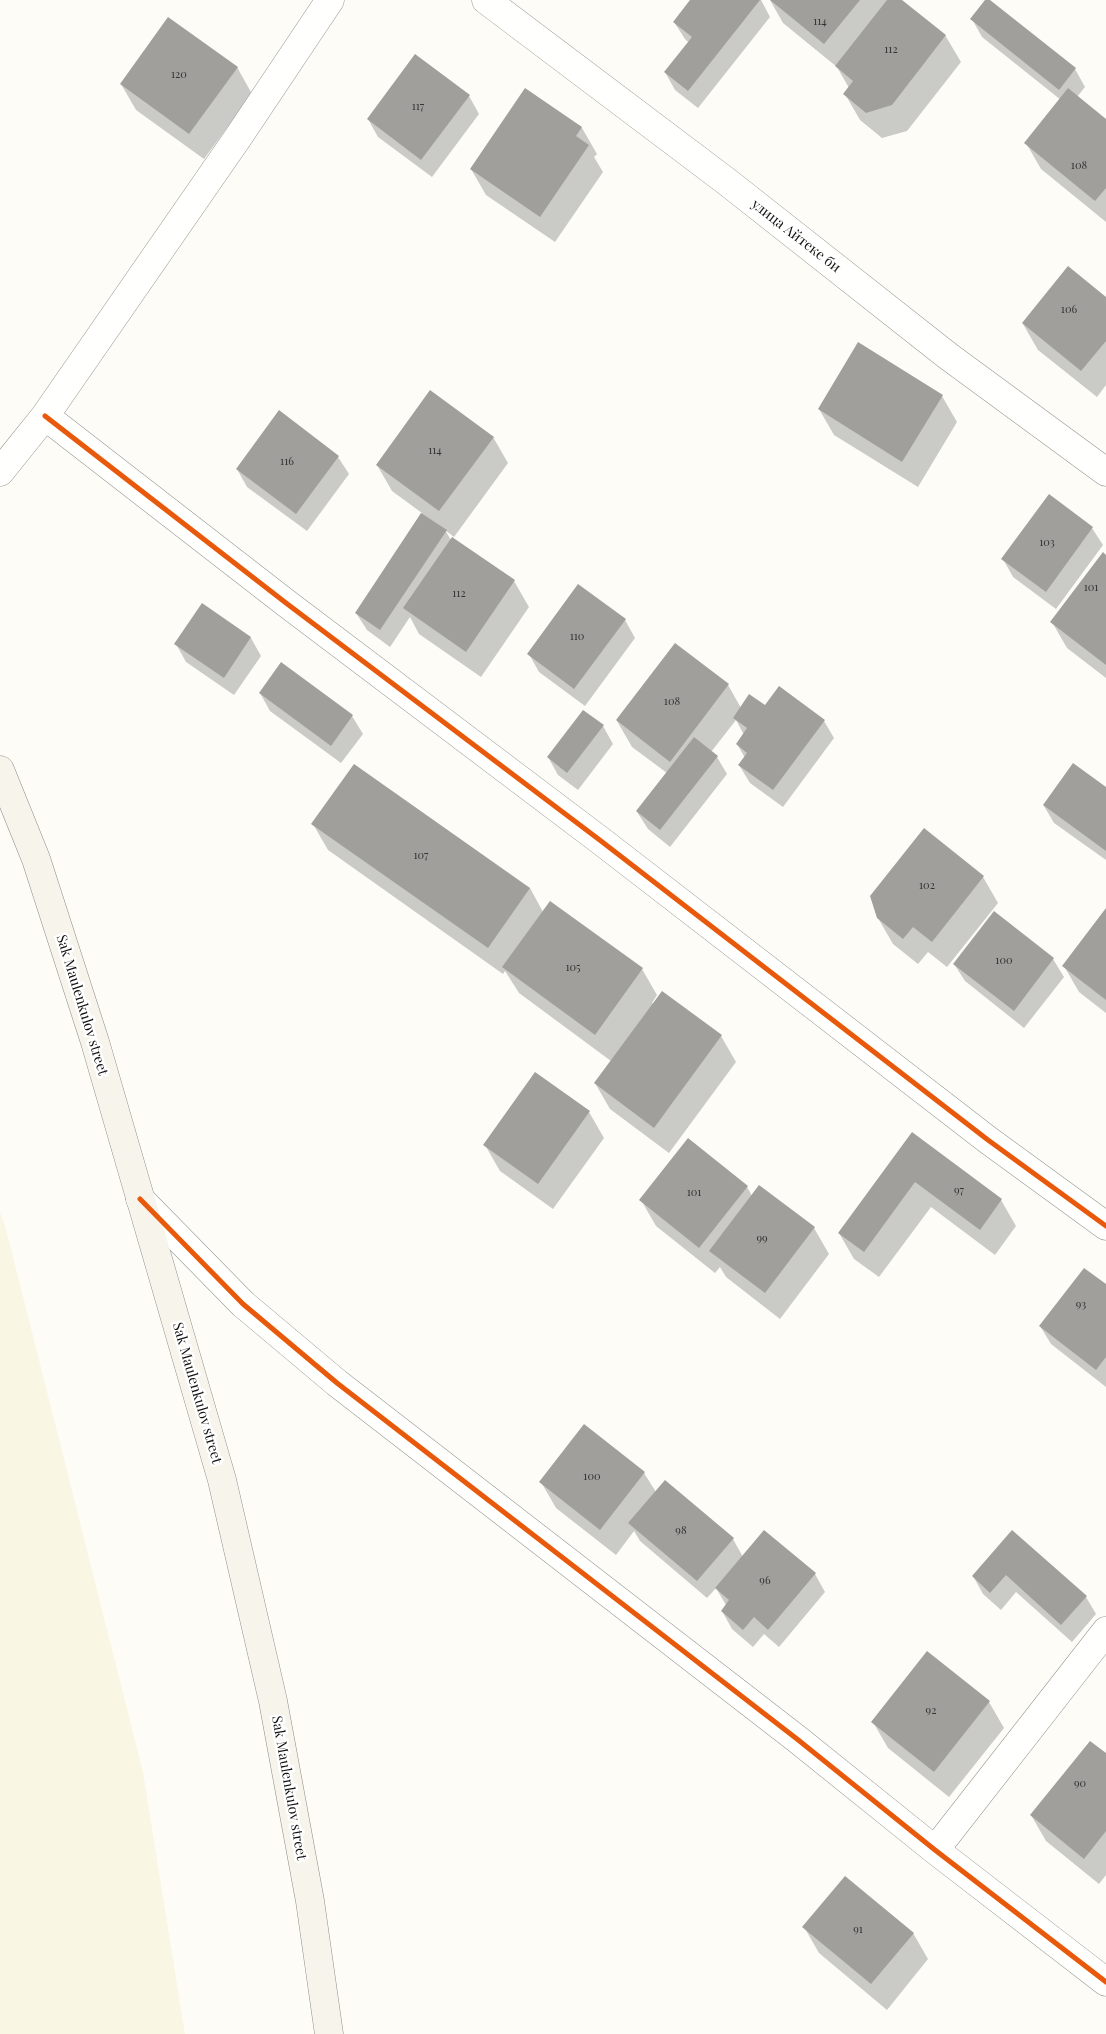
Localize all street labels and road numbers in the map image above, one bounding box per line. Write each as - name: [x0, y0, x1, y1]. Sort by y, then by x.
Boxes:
- street label: улица Айтеке би: [748, 196, 844, 276]
- street label: Sak Maulenkulov street: [53, 933, 111, 1077]
- street label: Sak Maulenkulov street: [169, 1320, 225, 1466]
- street label: Sak Maulenkulov street: [268, 1715, 310, 1861]

